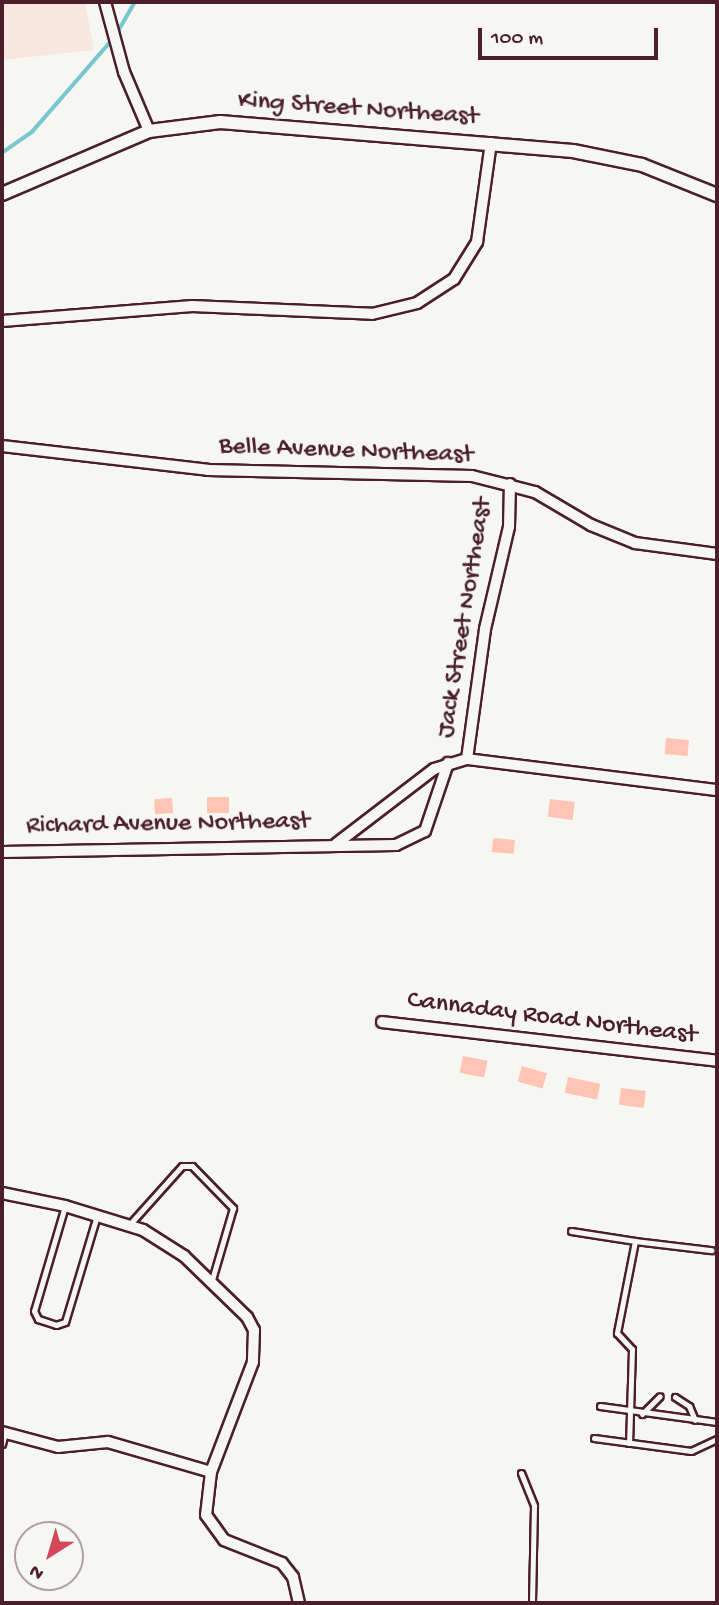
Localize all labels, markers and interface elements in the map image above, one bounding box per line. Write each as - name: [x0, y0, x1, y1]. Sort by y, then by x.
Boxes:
- scale bar: [481, 14, 661, 58]
- text: 100 m: [491, 27, 543, 52]
- street label: King Street Northeast: [237, 86, 479, 134]
- street label: Belle Avenue Northeast: [218, 432, 474, 472]
- street label: Jack Street Northeast: [432, 496, 500, 740]
- street label: Richard Avenue Northeast: [26, 807, 310, 843]
- street label: Cannaday Road Northeast: [405, 986, 699, 1052]
- north arrow: [14, 1521, 84, 1591]
- text: N: [25, 1559, 49, 1584]

